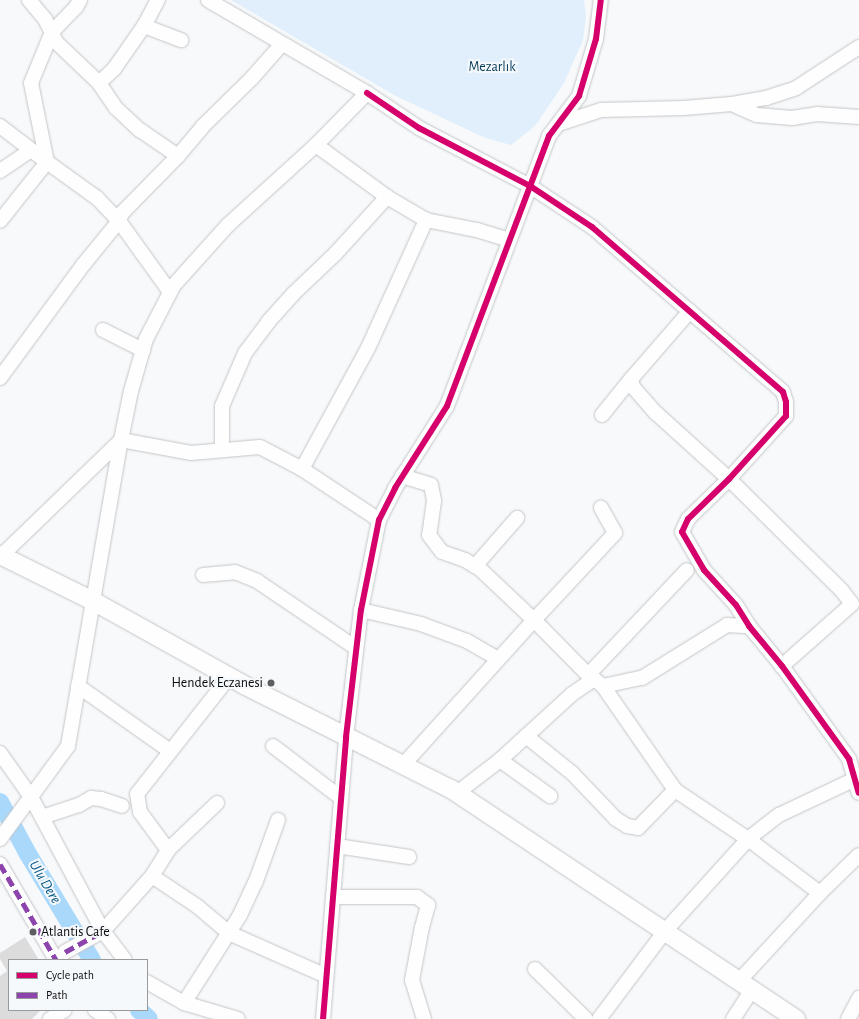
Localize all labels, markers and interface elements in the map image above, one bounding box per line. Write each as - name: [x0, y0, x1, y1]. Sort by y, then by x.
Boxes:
- park label: Mezarlık: [468, 59, 516, 75]
- place label: Hendek Eczanesi: [172, 675, 263, 691]
- marker: Hendek Eczanesi: [266, 678, 276, 688]
- water label: Ulu Dere: [25, 857, 65, 907]
- place label: Atlantis Cafe: [41, 924, 110, 940]
- marker: Atlantis Cafe: [28, 927, 38, 937]
- legend: [8, 959, 148, 1011]
- text: Cycle path: [46, 969, 94, 981]
- text: Path: [46, 989, 68, 1001]

